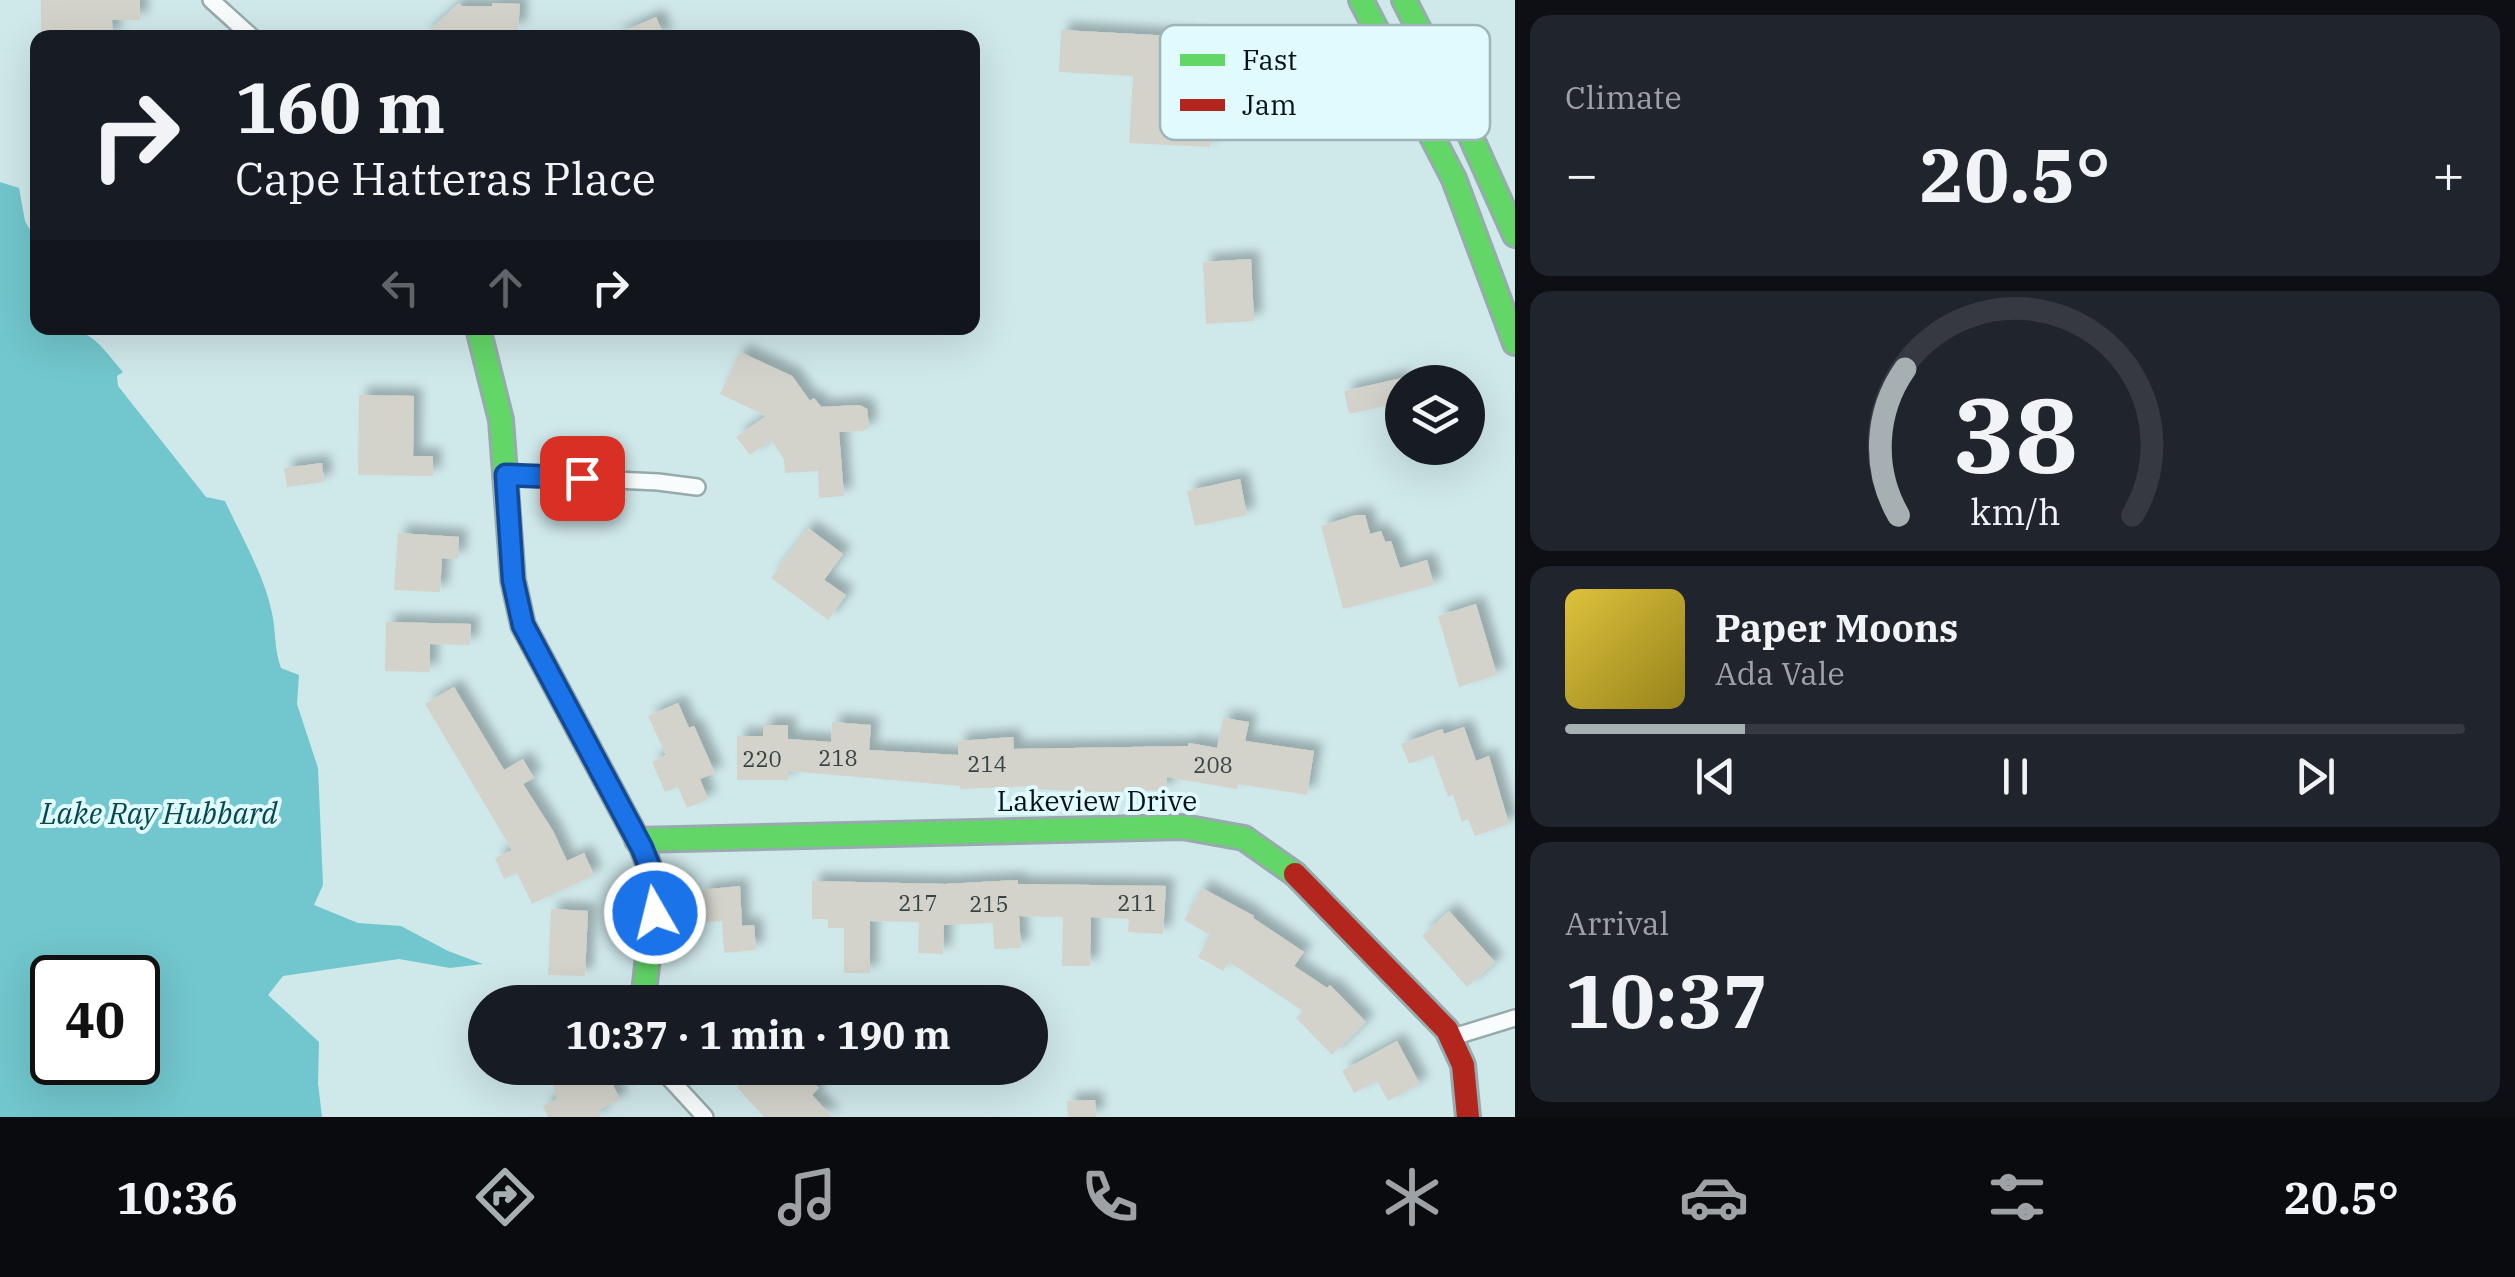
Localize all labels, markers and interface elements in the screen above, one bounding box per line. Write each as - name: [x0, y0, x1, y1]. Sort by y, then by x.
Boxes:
- legend: [1160, 25, 1490, 140]
- text: Fast: [1242, 41, 1297, 78]
- text: 160 m: [235, 61, 445, 152]
- icon: right: [70, 70, 200, 200]
- text: Climate: [1565, 76, 1682, 118]
- text: Jam: [1242, 86, 1297, 123]
- text: 20.5°: [1919, 125, 2111, 223]
- text: −: [1565, 138, 1598, 209]
- text: +: [2432, 138, 2465, 209]
- text: Cape Hatteras Place: [235, 149, 656, 207]
- icon: left: [373, 260, 428, 315]
- icon: ahead: [478, 260, 533, 315]
- icon: right: [583, 260, 638, 315]
- map controls: [1385, 365, 1485, 465]
- button: layers: [1385, 365, 1485, 465]
- text: 38: [1953, 366, 2077, 502]
- pin: [540, 436, 625, 521]
- icon: arrive: [555, 451, 610, 506]
- text: km/h: [1970, 488, 2060, 535]
- text: Paper Moons: [1715, 603, 1958, 652]
- text: Ada Vale: [1715, 652, 1845, 694]
- house number: 218: [818, 743, 858, 772]
- house number: 220: [742, 744, 782, 773]
- house number: 214: [967, 749, 1007, 778]
- icon: previous: [1688, 749, 1743, 804]
- icon: pause: [1988, 749, 2043, 804]
- icon: next: [2288, 749, 2343, 804]
- house number: 208: [1193, 750, 1233, 779]
- street label: Lakeview Drive: [997, 782, 1197, 819]
- water label: Lake Ray Hubbard: [40, 793, 278, 832]
- position arrow: [603, 861, 707, 965]
- house number: 217: [898, 888, 938, 917]
- house number: 211: [1117, 888, 1157, 917]
- house number: 215: [969, 889, 1009, 918]
- text: Arrival: [1565, 902, 1669, 944]
- text: 10:37: [1565, 951, 1768, 1049]
- speed limit sign: 40: [30, 955, 160, 1085]
- text: 10:37 · 1 min · 190 m: [565, 1010, 951, 1059]
- icon: directions: [470, 1162, 540, 1232]
- icon: music: [772, 1162, 842, 1232]
- icon: phone: [1075, 1162, 1145, 1232]
- icon: climate: [1377, 1162, 1447, 1232]
- icon: car: [1679, 1162, 1749, 1232]
- icon: filters: [1982, 1162, 2052, 1232]
- text: 10:36: [116, 1168, 238, 1226]
- text: 20.5°: [2284, 1168, 2399, 1226]

